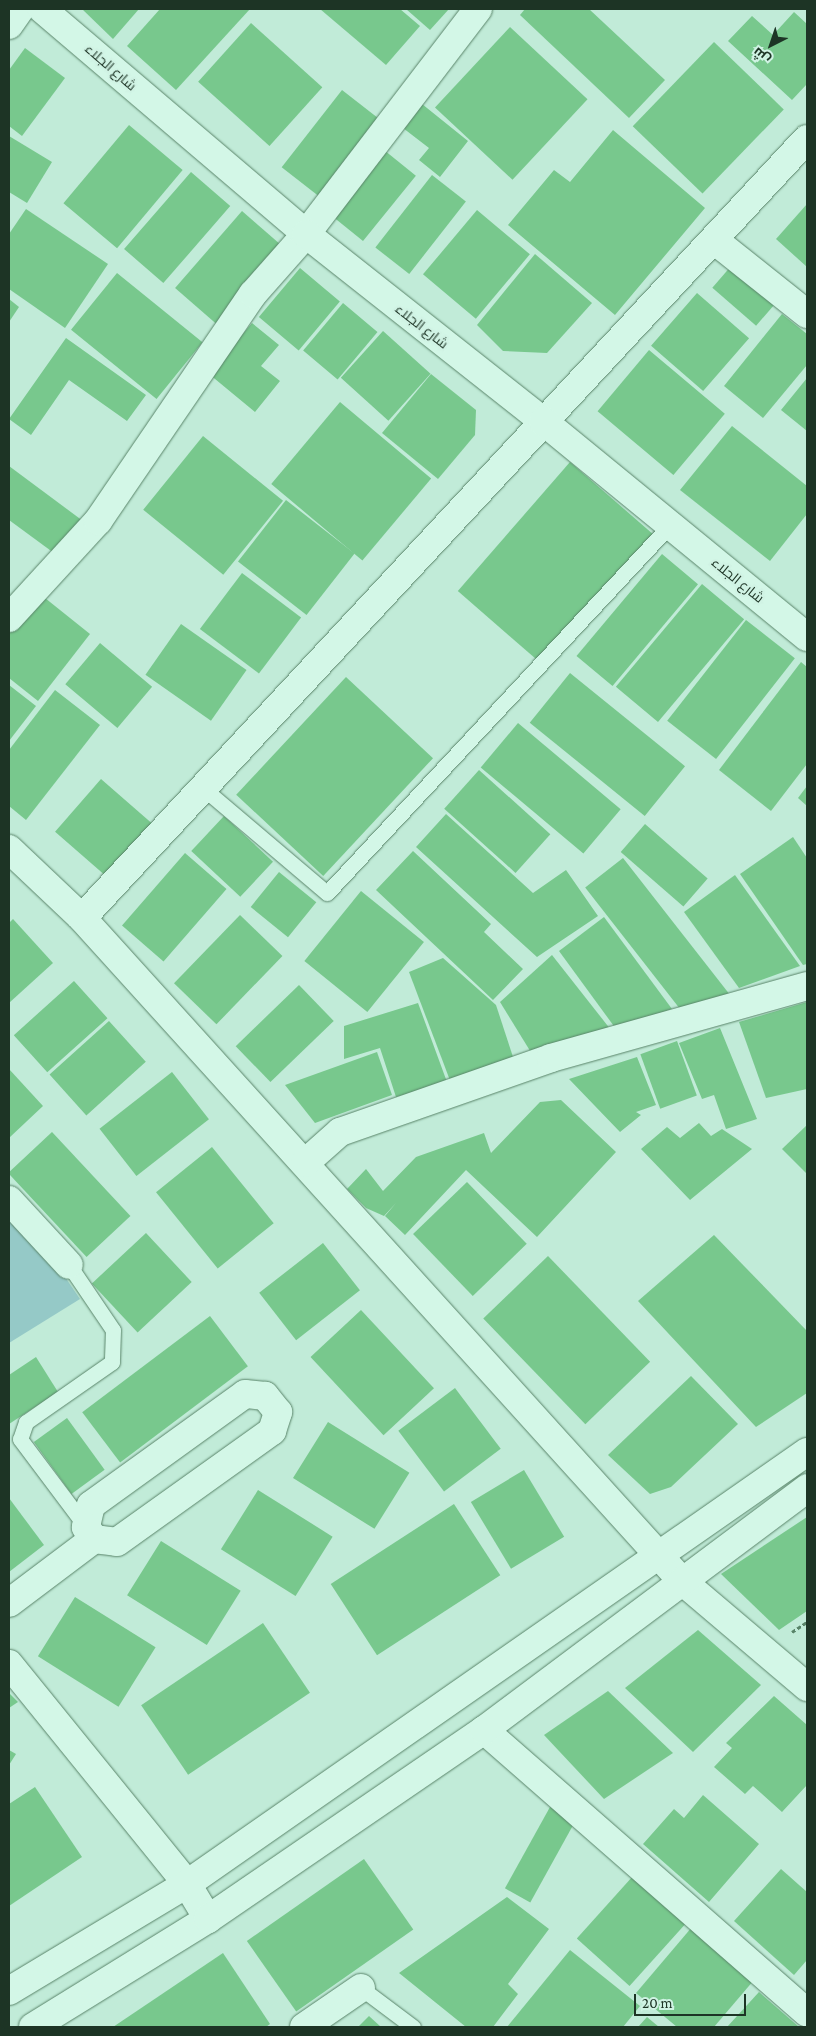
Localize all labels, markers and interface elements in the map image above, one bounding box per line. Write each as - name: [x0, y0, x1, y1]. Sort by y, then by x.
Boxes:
- north arrow: [746, 20, 796, 70]
- street label: شارع الجلاء: [82, 40, 140, 94]
- text: ش: [749, 44, 773, 68]
- street label: شارع الجلاء: [392, 300, 452, 352]
- street label: شارع الجلاء: [708, 554, 768, 606]
- scale bar: [636, 1984, 748, 2016]
- text: 20 m: [642, 1995, 673, 2011]

